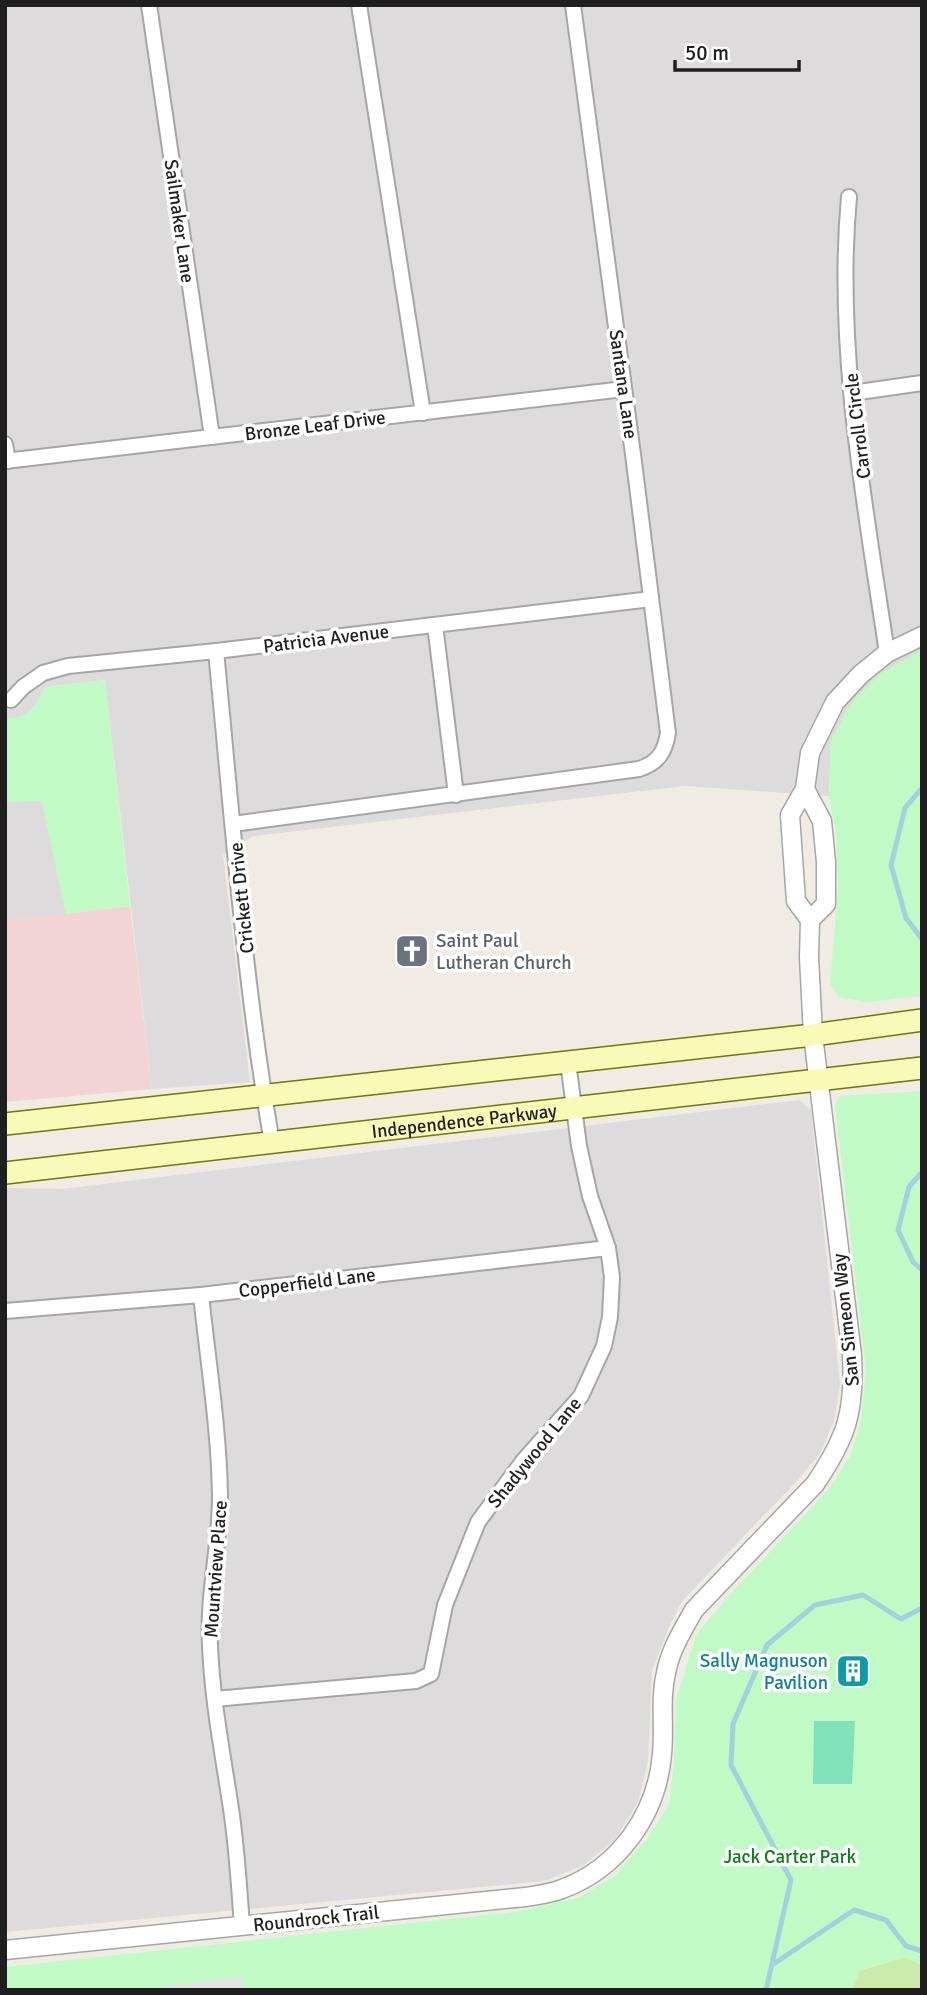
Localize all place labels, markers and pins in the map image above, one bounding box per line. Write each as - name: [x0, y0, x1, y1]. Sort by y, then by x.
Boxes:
- place label: Saint Paul Lutheran Church: [436, 929, 572, 975]
- church icon: Saint Paul Lutheran Church: [393, 932, 431, 970]
- place label: Sally Magnuson Pavilion: [700, 1649, 828, 1695]
- building icon: Sally Magnuson Pavilion: [834, 1652, 872, 1690]

